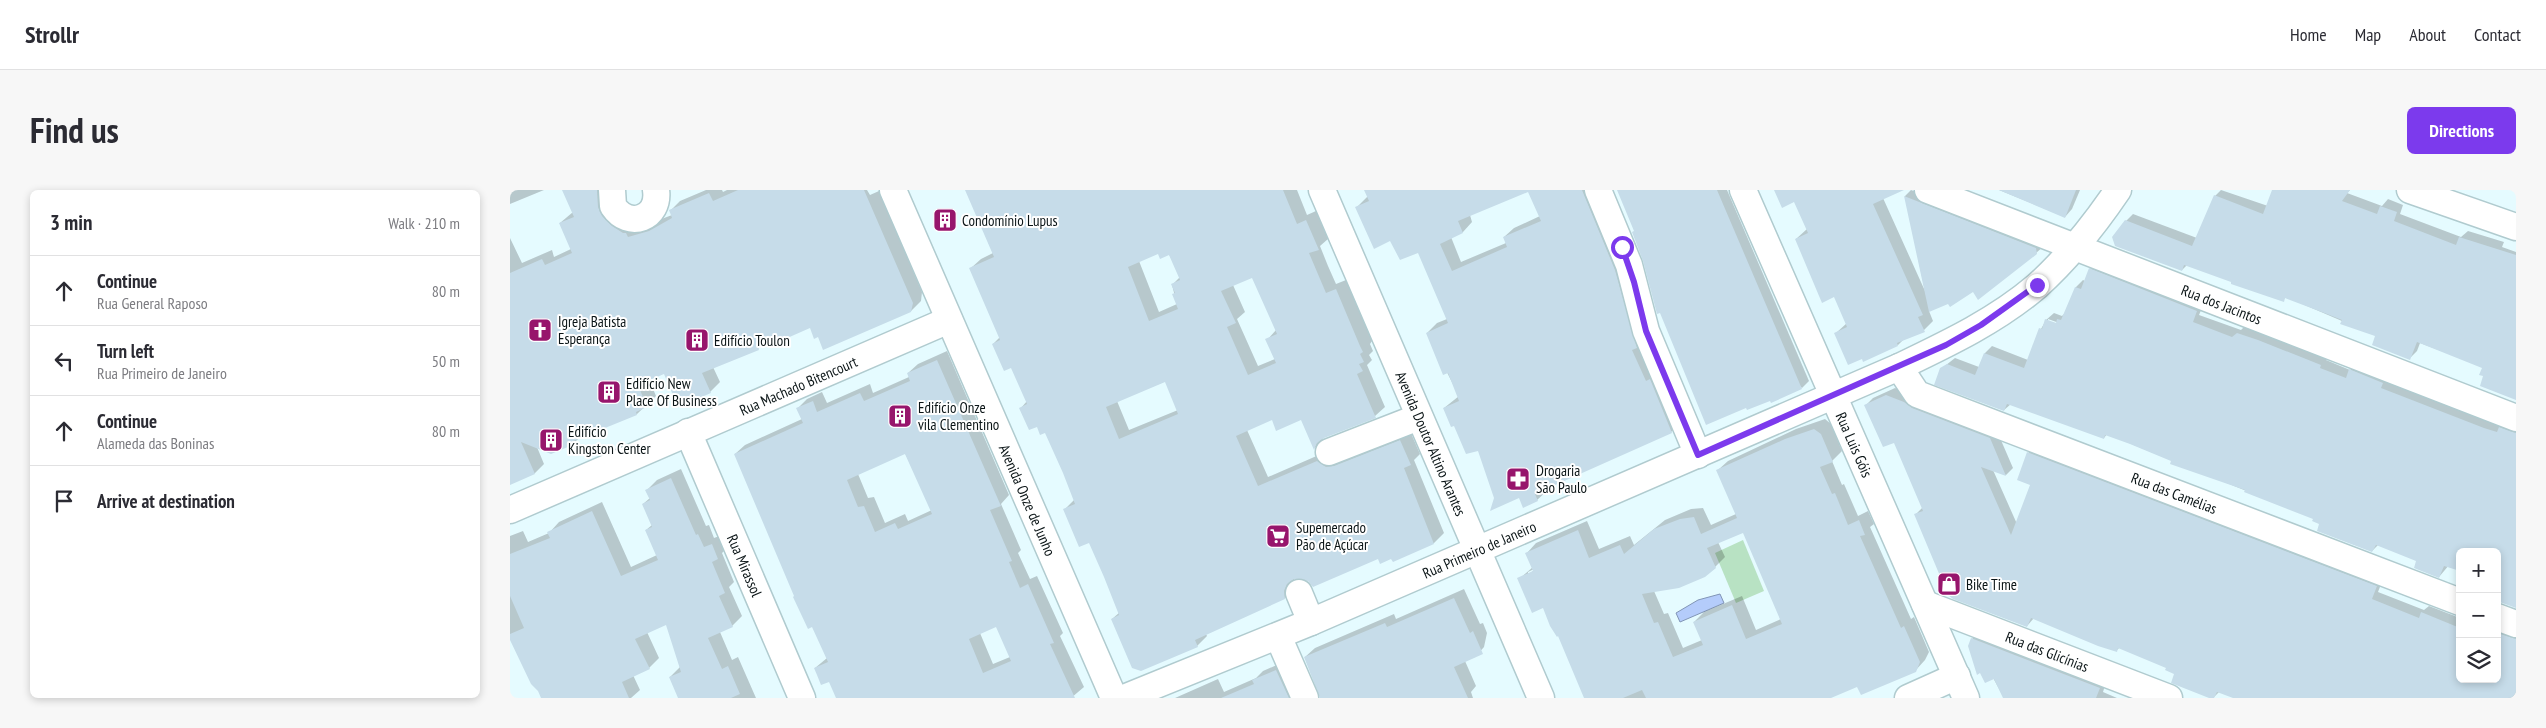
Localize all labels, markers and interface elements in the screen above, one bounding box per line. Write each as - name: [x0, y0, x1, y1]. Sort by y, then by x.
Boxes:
- text: Strollr: [25, 19, 79, 50]
- text: Home: [2290, 23, 2327, 46]
- text: Map: [2355, 23, 2381, 46]
- text: About: [2409, 23, 2446, 46]
- text: Contact: [2474, 23, 2521, 46]
- text: Find us: [30, 107, 119, 153]
- button: Directions: [2407, 107, 2516, 154]
- building icon: Condomínio Lupus: [932, 207, 958, 233]
- text: 3 min: [50, 209, 92, 236]
- place label: Condomínio Lupus: [962, 211, 1058, 230]
- text: Walk · 210 m: [388, 213, 460, 233]
- route start: [1611, 236, 1634, 259]
- text: Continue: [97, 269, 157, 293]
- route end: [2026, 274, 2049, 297]
- icon: ahead: [50, 277, 78, 305]
- street label: Rua dos Jacintos: [2179, 280, 2265, 328]
- text: 80 m: [432, 281, 460, 301]
- text: Rua General Raposo: [97, 293, 208, 313]
- place label: Igreja Batista Esperança: [558, 312, 626, 348]
- church icon: Igreja Batista Esperança: [527, 317, 553, 343]
- building icon: Edifício Toulon: [684, 327, 710, 353]
- place label: Edifício Toulon: [714, 331, 790, 350]
- text: Turn left: [97, 339, 154, 363]
- icon: left: [50, 347, 78, 375]
- text: 50 m: [432, 351, 460, 371]
- street label: Rua Machado Bitencourt: [736, 351, 860, 419]
- text: Rua Primeiro de Janeiro: [97, 363, 227, 383]
- street label: Avenida Doutor Altino Arantes: [1392, 368, 1471, 519]
- place label: Edifício New Place Of Business: [626, 374, 717, 410]
- building icon: Edifício New Place Of Business: [596, 379, 622, 405]
- place label: Edifício Onze vila Clementino: [918, 398, 999, 434]
- building icon: Edifício Onze vila Clementino: [887, 403, 913, 429]
- text: Continue: [97, 409, 157, 433]
- street label: Rua Luis Góis: [1832, 409, 1877, 480]
- icon: ahead: [50, 417, 78, 445]
- text: 80 m: [432, 421, 460, 441]
- place label: Edifício Kingston Center: [568, 422, 651, 458]
- building icon: Edifício Kingston Center: [538, 427, 564, 453]
- text: Alameda das Boninas: [97, 433, 214, 453]
- street label: Avenida Onze de Junho: [995, 441, 1060, 558]
- place label: Drogaria São Paulo: [1536, 461, 1587, 497]
- pharmacy icon: Drogaria São Paulo: [1505, 466, 1531, 492]
- street label: Rua das Camélias: [2129, 468, 2220, 518]
- icon: arrive: [50, 487, 78, 515]
- text: Arrive at destination: [97, 489, 235, 513]
- street label: Rua Primeiro de Janeiro: [1419, 516, 1539, 582]
- place label: Supemercado Pão de Açúcar: [1296, 518, 1369, 554]
- supermarket icon: Supemercado Pão de Açúcar: [1265, 523, 1291, 549]
- street label: Rua Mirassol: [723, 531, 767, 600]
- map controls: [2456, 548, 2501, 683]
- button: +: [2456, 548, 2501, 593]
- shop icon: Bike Time: [1936, 571, 1962, 597]
- place label: Bike Time: [1966, 575, 2017, 594]
- button: −: [2456, 593, 2501, 638]
- street label: Rua das Glicínias: [2003, 627, 2091, 676]
- button: layers: [2456, 638, 2501, 683]

